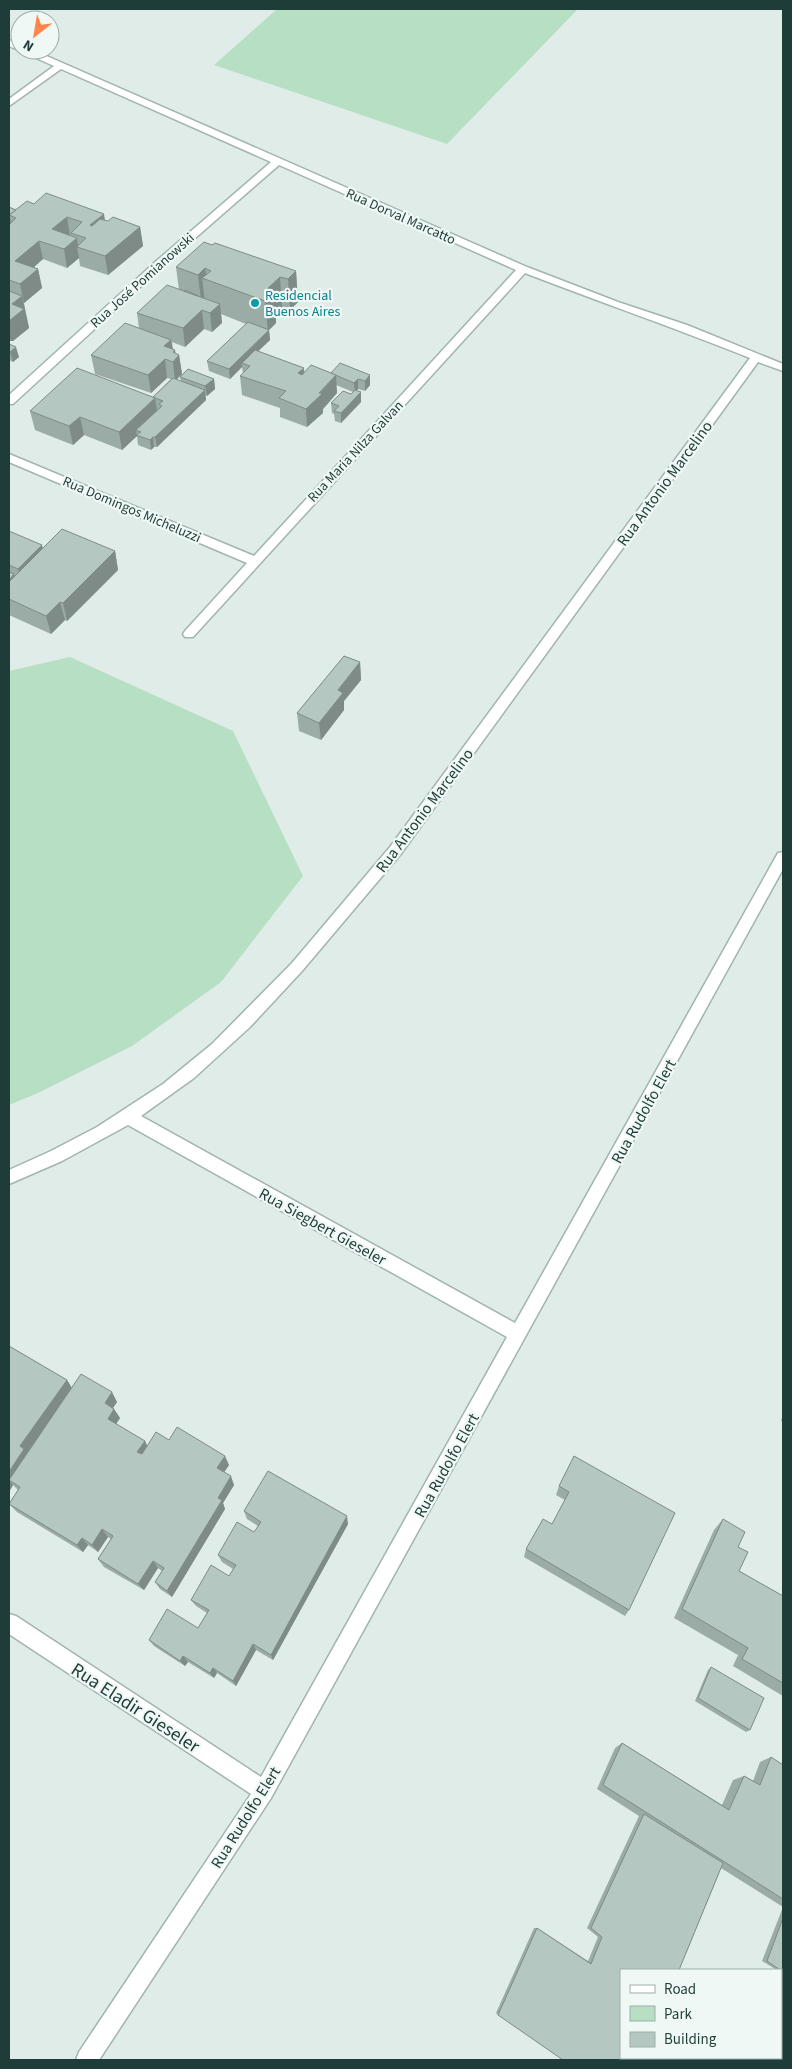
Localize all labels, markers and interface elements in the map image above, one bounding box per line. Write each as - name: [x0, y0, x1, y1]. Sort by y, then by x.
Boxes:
- north arrow: [10, 10, 60, 60]
- text: N: [20, 34, 38, 56]
- street label: Rua Dorval Marcatto: [343, 184, 459, 250]
- street label: Rua José Pomianowski: [86, 228, 199, 333]
- place label: Residencial Buenos Aires: [265, 286, 340, 322]
- marker: Residencial Buenos Aires: [249, 297, 261, 309]
- street label: Rua Maria Nilza Galvan: [303, 396, 408, 507]
- street label: Rua Antonio Marcelino: [612, 416, 718, 551]
- street label: Rua Domingos Micheluzzi: [59, 472, 204, 548]
- street label: Rua Antonio Marcelino: [371, 744, 479, 877]
- street label: Rua Rudolfo Elert: [606, 1055, 682, 1168]
- street label: Rua Siegbert Gieseler: [255, 1183, 390, 1271]
- street label: Rua Rudolfo Elert: [409, 1409, 485, 1522]
- street label: Rua Eladir Gieseler: [66, 1656, 205, 1760]
- street label: Rua Rudolfo Elert: [206, 1762, 286, 1873]
- legend: [620, 1969, 782, 2059]
- text: Road: [664, 1979, 696, 2000]
- text: Park: [664, 2004, 693, 2025]
- text: Building: [664, 2029, 717, 2050]

